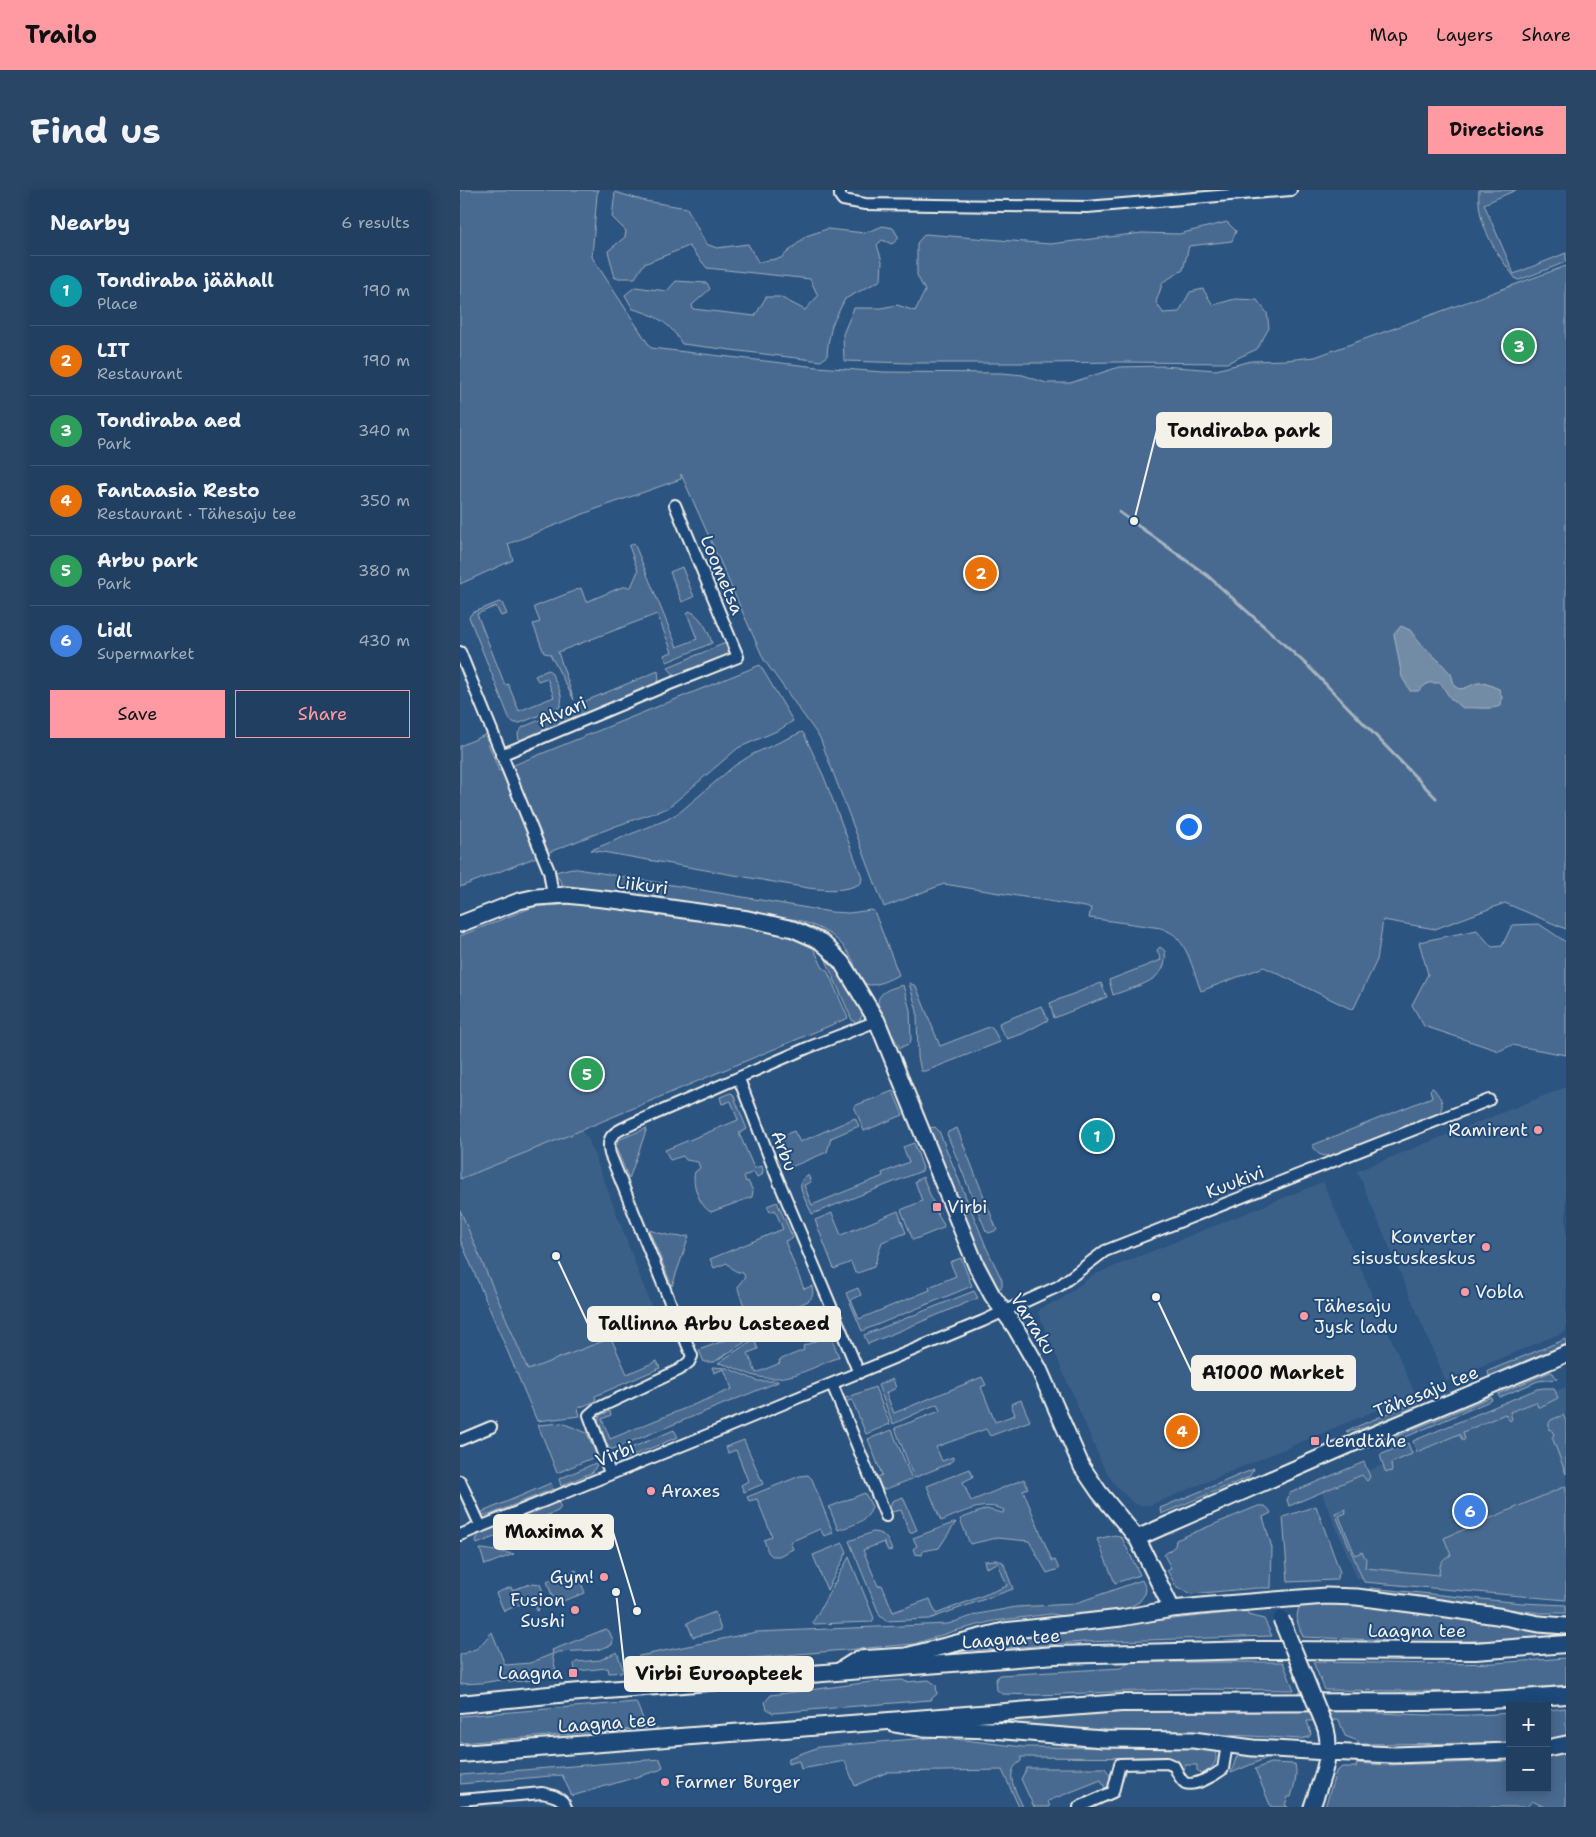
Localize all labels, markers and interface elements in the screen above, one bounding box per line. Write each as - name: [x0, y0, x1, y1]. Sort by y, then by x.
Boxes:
- text: Trailo: [25, 19, 97, 51]
- text: Map: [1370, 23, 1408, 47]
- text: Layers: [1436, 23, 1493, 47]
- text: Share: [1521, 23, 1571, 47]
- button: Directions: [1428, 106, 1566, 154]
- text: Find us: [30, 107, 161, 154]
- text: Nearby: [50, 209, 130, 237]
- text: 6 results: [341, 212, 410, 233]
- text: Tondiraba jäähall: [97, 268, 274, 293]
- text: 1: [62, 280, 70, 301]
- text: 190 m: [363, 280, 410, 301]
- text: Place: [97, 293, 138, 314]
- pin: 3: [1503, 327, 1535, 365]
- text: LIT: [97, 338, 130, 363]
- text: 2: [60, 350, 72, 371]
- text: 190 m: [363, 350, 410, 371]
- text: Restaurant: [97, 363, 183, 384]
- text: Tondiraba aed: [97, 408, 241, 433]
- callout: Tondiraba park: [1157, 413, 1331, 447]
- text: Tondiraba park: [1167, 418, 1321, 443]
- text: 3: [60, 420, 72, 441]
- text: 340 m: [358, 420, 410, 441]
- text: Park: [97, 433, 131, 454]
- text: Fantaasia Resto: [97, 478, 260, 503]
- text: 4: [60, 490, 72, 511]
- text: 350 m: [359, 490, 410, 511]
- text: Restaurant · Tähesaju tee: [97, 503, 297, 524]
- street label: Loometsa: [694, 532, 750, 618]
- text: Arbu park: [97, 548, 199, 573]
- pin: 2: [965, 554, 997, 592]
- text: 5: [61, 560, 71, 581]
- text: 380 m: [358, 560, 410, 581]
- text: Park: [97, 573, 131, 594]
- text: Lidl: [97, 618, 132, 643]
- text: 6: [60, 630, 72, 651]
- text: 430 m: [359, 630, 410, 651]
- text: Supermarket: [97, 643, 194, 664]
- button: Save: [50, 690, 225, 738]
- button: Share: [235, 690, 410, 738]
- street label: Alvari: [534, 691, 590, 733]
- your location: [1176, 814, 1202, 840]
- street label: Liikuri: [615, 870, 669, 900]
- pin: 5: [571, 1055, 603, 1093]
- pin: 1: [1081, 1117, 1113, 1155]
- place label: Ramirent: [1448, 1118, 1528, 1142]
- marker: Ramirent: [1532, 1124, 1544, 1136]
- street label: Arbu: [765, 1127, 803, 1175]
- street label: Kuukivi: [1202, 1160, 1268, 1204]
- place label: Virbi: [947, 1195, 987, 1219]
- marker: Virbi: [931, 1201, 943, 1213]
- place label: Konverter sisustuskeskus: [1352, 1225, 1476, 1270]
- marker: Konverter sisustuskeskus: [1480, 1241, 1492, 1253]
- place label: Vobla: [1475, 1280, 1524, 1304]
- marker: Vobla: [1459, 1286, 1471, 1298]
- street label: Varraku: [1005, 1289, 1061, 1359]
- place label: Tähesaju Jysk ladu: [1314, 1294, 1398, 1339]
- callout: Tallinna Arbu Lasteaed: [588, 1307, 840, 1341]
- marker: Tähesaju Jysk ladu: [1298, 1310, 1310, 1322]
- text: Tallinna Arbu Lasteaed: [598, 1311, 830, 1336]
- callout: A1000 Market: [1192, 1356, 1355, 1390]
- text: A1000 Market: [1202, 1360, 1344, 1385]
- street label: Tähesaju tee: [1370, 1360, 1482, 1424]
- pin: 4: [1166, 1412, 1198, 1450]
- place label: Lendtähe: [1325, 1429, 1407, 1453]
- street label: Virbi: [592, 1435, 638, 1473]
- marker: Lendtähe: [1309, 1435, 1321, 1447]
- place label: Araxes: [661, 1479, 721, 1503]
- marker: Araxes: [645, 1485, 657, 1497]
- pin: 6: [1454, 1492, 1486, 1530]
- callout: Maxima X: [494, 1515, 613, 1549]
- text: Maxima X: [505, 1519, 604, 1544]
- place label: Gym!: [550, 1565, 594, 1589]
- marker: Gym!: [598, 1571, 610, 1583]
- place label: Fusion Sushi: [510, 1588, 565, 1633]
- marker: Fusion Sushi: [569, 1604, 581, 1616]
- street label: Laagna tee: [1368, 1619, 1466, 1643]
- street label: Laagna tee: [961, 1624, 1061, 1654]
- callout: Virbi Euroapteek: [625, 1657, 813, 1691]
- place label: Laagna: [498, 1661, 563, 1685]
- text: Virbi Euroapteek: [635, 1661, 803, 1686]
- marker: Laagna: [567, 1667, 579, 1679]
- map controls: [1506, 1702, 1551, 1792]
- button: +: [1506, 1702, 1551, 1747]
- street label: Laagna tee: [557, 1708, 657, 1738]
- button: −: [1506, 1747, 1551, 1792]
- place label: Farmer Burger: [675, 1770, 801, 1794]
- marker: Farmer Burger: [659, 1776, 671, 1788]

